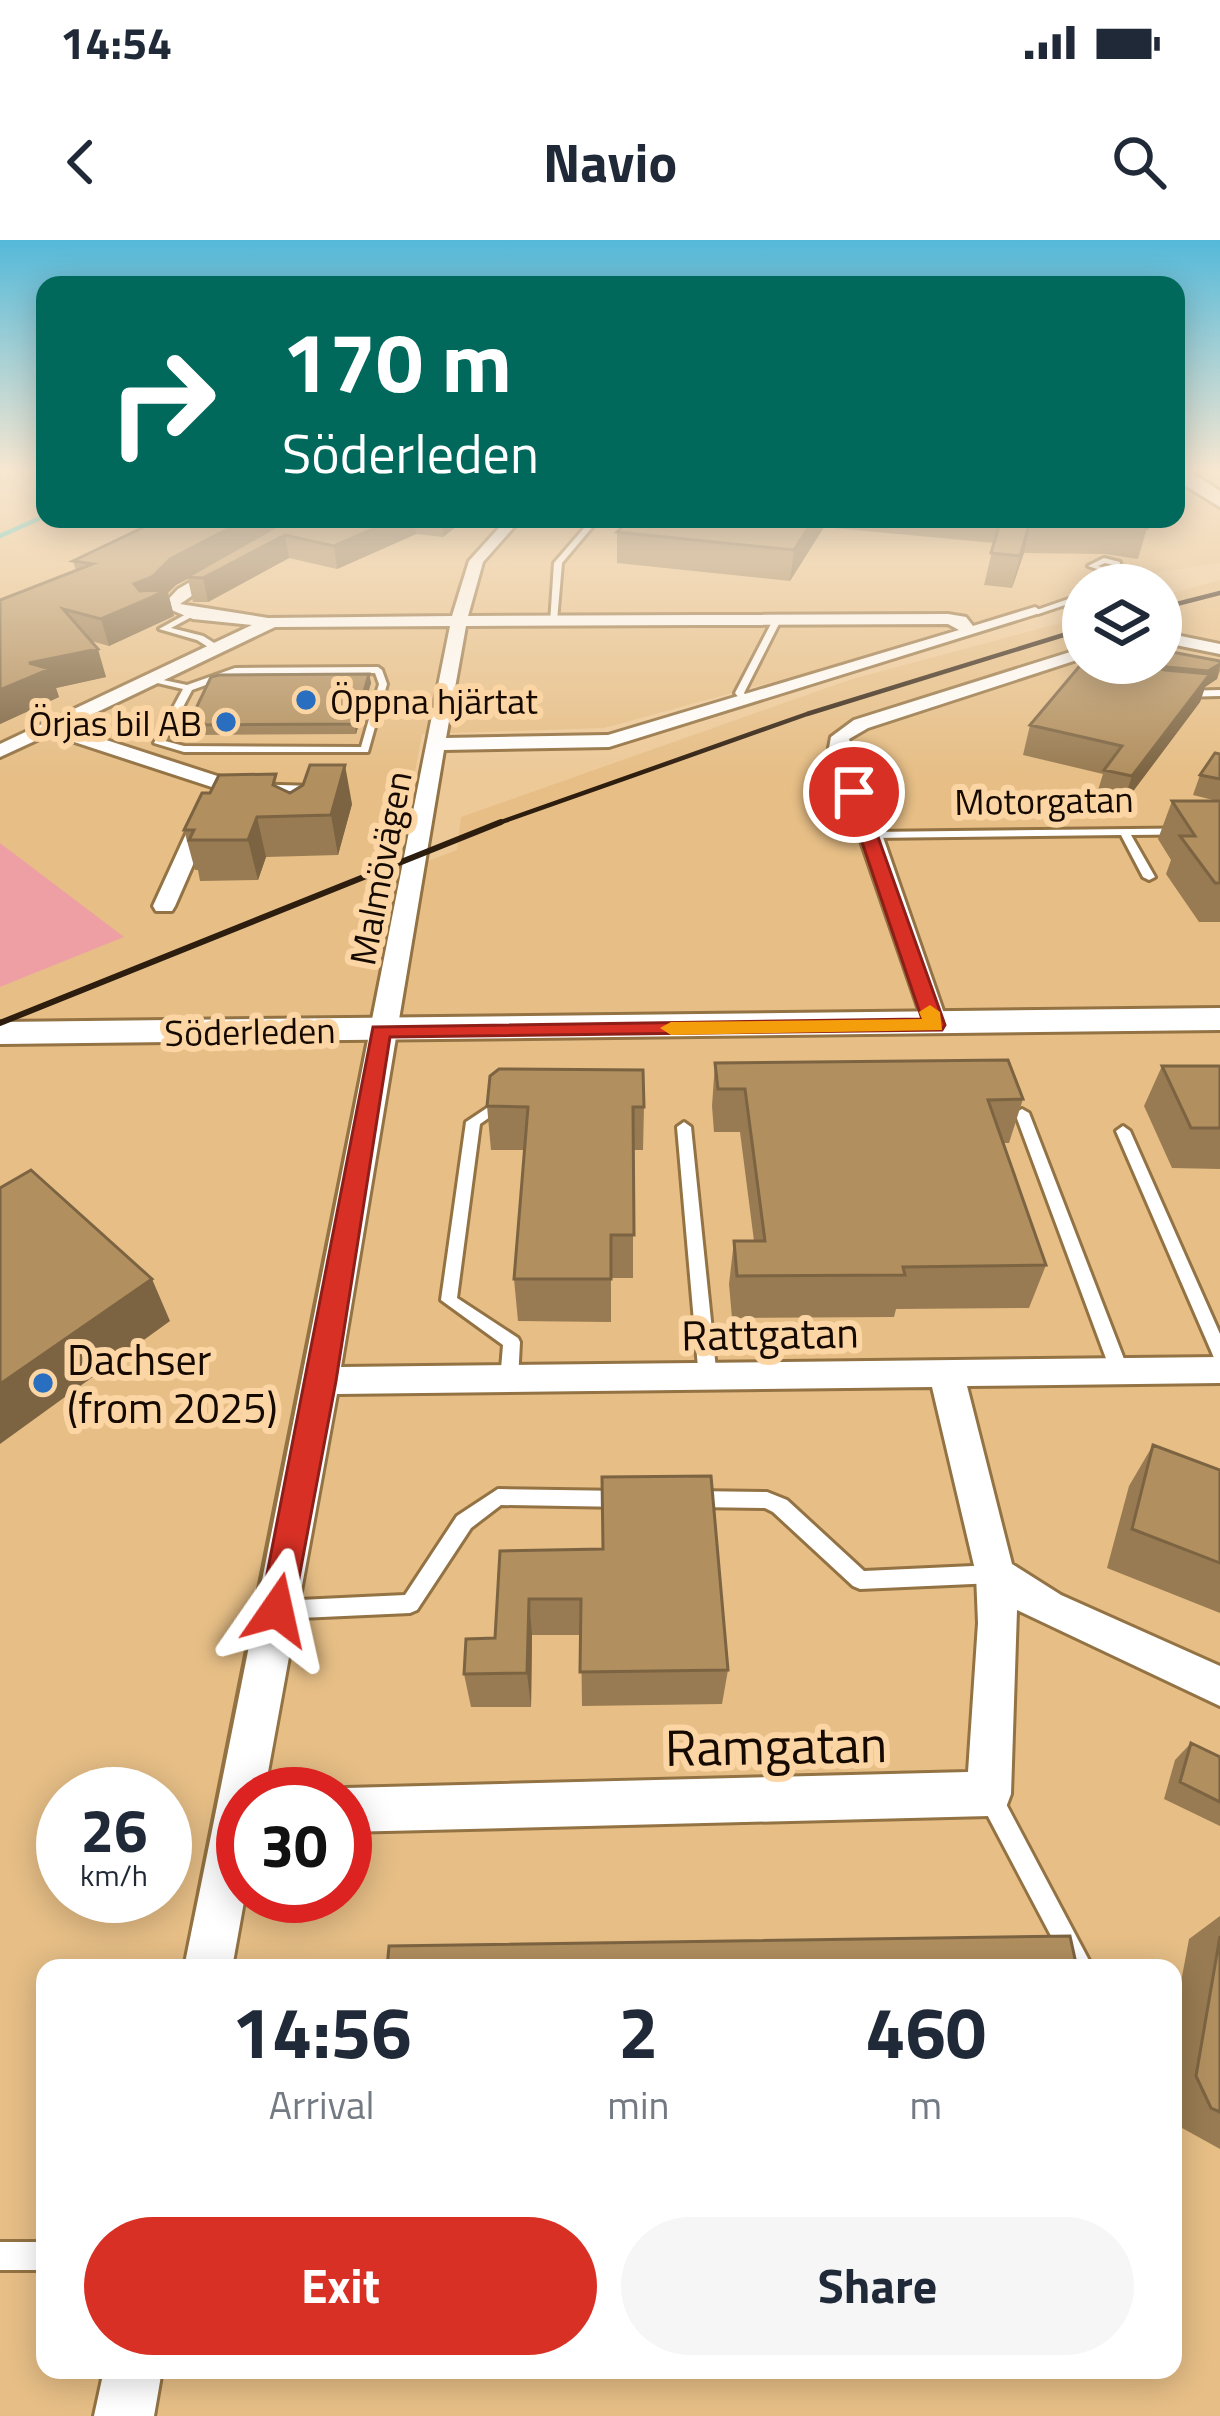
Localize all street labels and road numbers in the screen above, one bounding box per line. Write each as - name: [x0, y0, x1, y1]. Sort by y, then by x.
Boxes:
- street label: Malmövägen: [334, 766, 426, 970]
- street label: Motorgatan: [954, 771, 1134, 829]
- street label: Söderleden: [164, 1002, 336, 1060]
- street label: Rattgatan: [681, 1299, 859, 1367]
- street label: Ramgatan: [664, 1704, 888, 1786]

